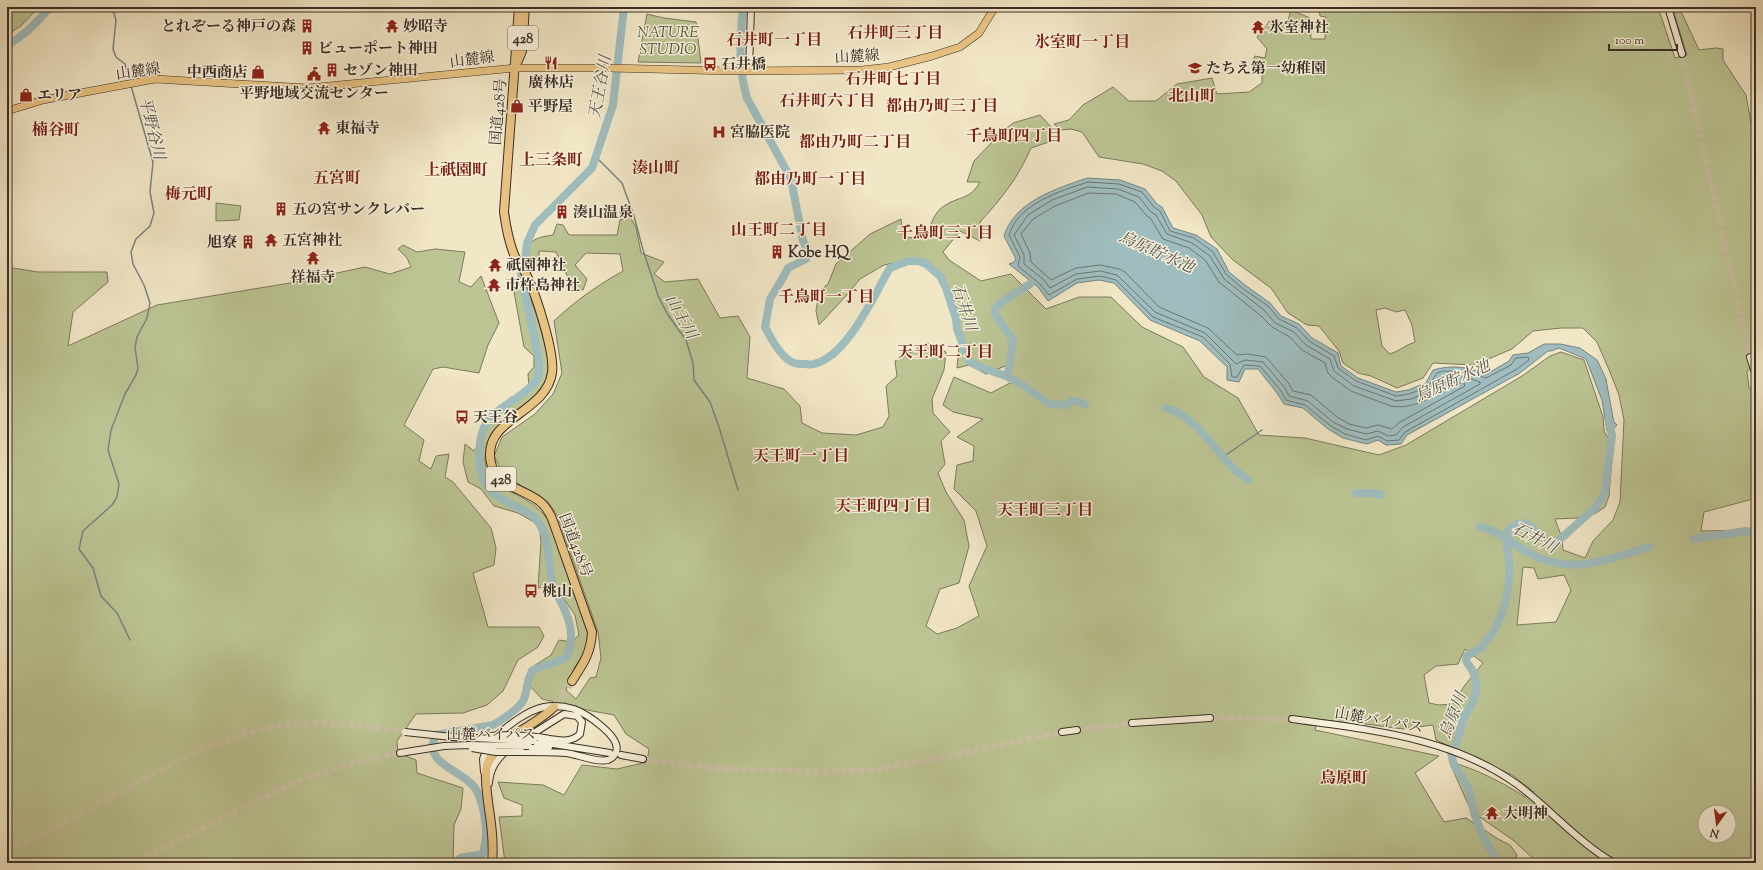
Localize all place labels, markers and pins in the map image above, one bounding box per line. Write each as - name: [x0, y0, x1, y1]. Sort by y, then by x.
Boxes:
- place label: とれぞーる神戸の森: [161, 17, 296, 38]
- place label: 妙昭寺: [403, 17, 448, 38]
- building icon: とれぞーる神戸の森: [299, 18, 315, 34]
- temple icon: 妙昭寺: [384, 18, 400, 34]
- place label: 氷室神社: [1269, 18, 1329, 39]
- temple icon: 氷室神社: [1250, 19, 1266, 35]
- place label: ビューポート神田: [318, 39, 438, 60]
- building icon: ビューポート神田: [299, 40, 315, 56]
- restaurant icon: 廣林店: [543, 55, 559, 71]
- place label: 石井橋: [721, 55, 766, 76]
- bus stop icon: 石井橋: [702, 56, 718, 72]
- place label: たちえ第一幼稚園: [1206, 59, 1326, 80]
- school or university icon: たちえ第一幼稚園: [1187, 60, 1203, 76]
- place label: セゾン神田: [343, 61, 418, 82]
- building icon: セゾン神田: [324, 62, 340, 78]
- place label: 中西商店: [187, 63, 247, 84]
- shop icon: 中西商店: [250, 64, 266, 80]
- public building icon: 平野地域交流センター: [306, 66, 322, 82]
- place label: 廣林店: [528, 73, 574, 94]
- place label: 平野地域交流センター: [239, 84, 389, 105]
- place label: エリア: [37, 86, 82, 107]
- shop icon: エリア: [18, 87, 34, 103]
- place label: 平野屋: [528, 97, 573, 118]
- shop icon: 平野屋: [509, 98, 525, 114]
- place label: 東福寺: [335, 119, 380, 140]
- temple icon: 東福寺: [316, 120, 332, 136]
- place label: 宮脇医院: [730, 123, 790, 144]
- hospital icon: 宮脇医院: [711, 124, 727, 140]
- place label: 五の宮サンクレバー: [292, 200, 425, 221]
- building icon: 五の宮サンクレバー: [273, 201, 289, 217]
- place label: 湊山温泉: [573, 203, 633, 224]
- building icon: 湊山温泉: [554, 204, 570, 220]
- place label: 五宮神社: [282, 231, 342, 252]
- temple icon: 五宮神社: [263, 232, 279, 248]
- place label: 旭寮: [207, 233, 237, 254]
- building icon: 旭寮: [240, 234, 256, 250]
- place label: Kobe HQ: [788, 243, 852, 264]
- building icon: Kobe HQ: [769, 244, 785, 260]
- temple icon: 祥福寺: [305, 250, 321, 266]
- place label: 祇園神社: [506, 256, 566, 277]
- temple icon: 祇園神社: [487, 257, 503, 273]
- place label: 祥福寺: [289, 268, 336, 289]
- place label: 市杵島神社: [505, 276, 580, 297]
- temple icon: 市杵島神社: [486, 277, 502, 293]
- place label: 天王谷: [473, 408, 518, 429]
- bus stop icon: 天王谷: [454, 409, 470, 425]
- place label: 桃山: [542, 582, 572, 603]
- bus stop icon: 桃山: [523, 583, 539, 599]
- place label: 大明神: [1503, 804, 1548, 825]
- temple icon: 大明神: [1484, 805, 1500, 821]

